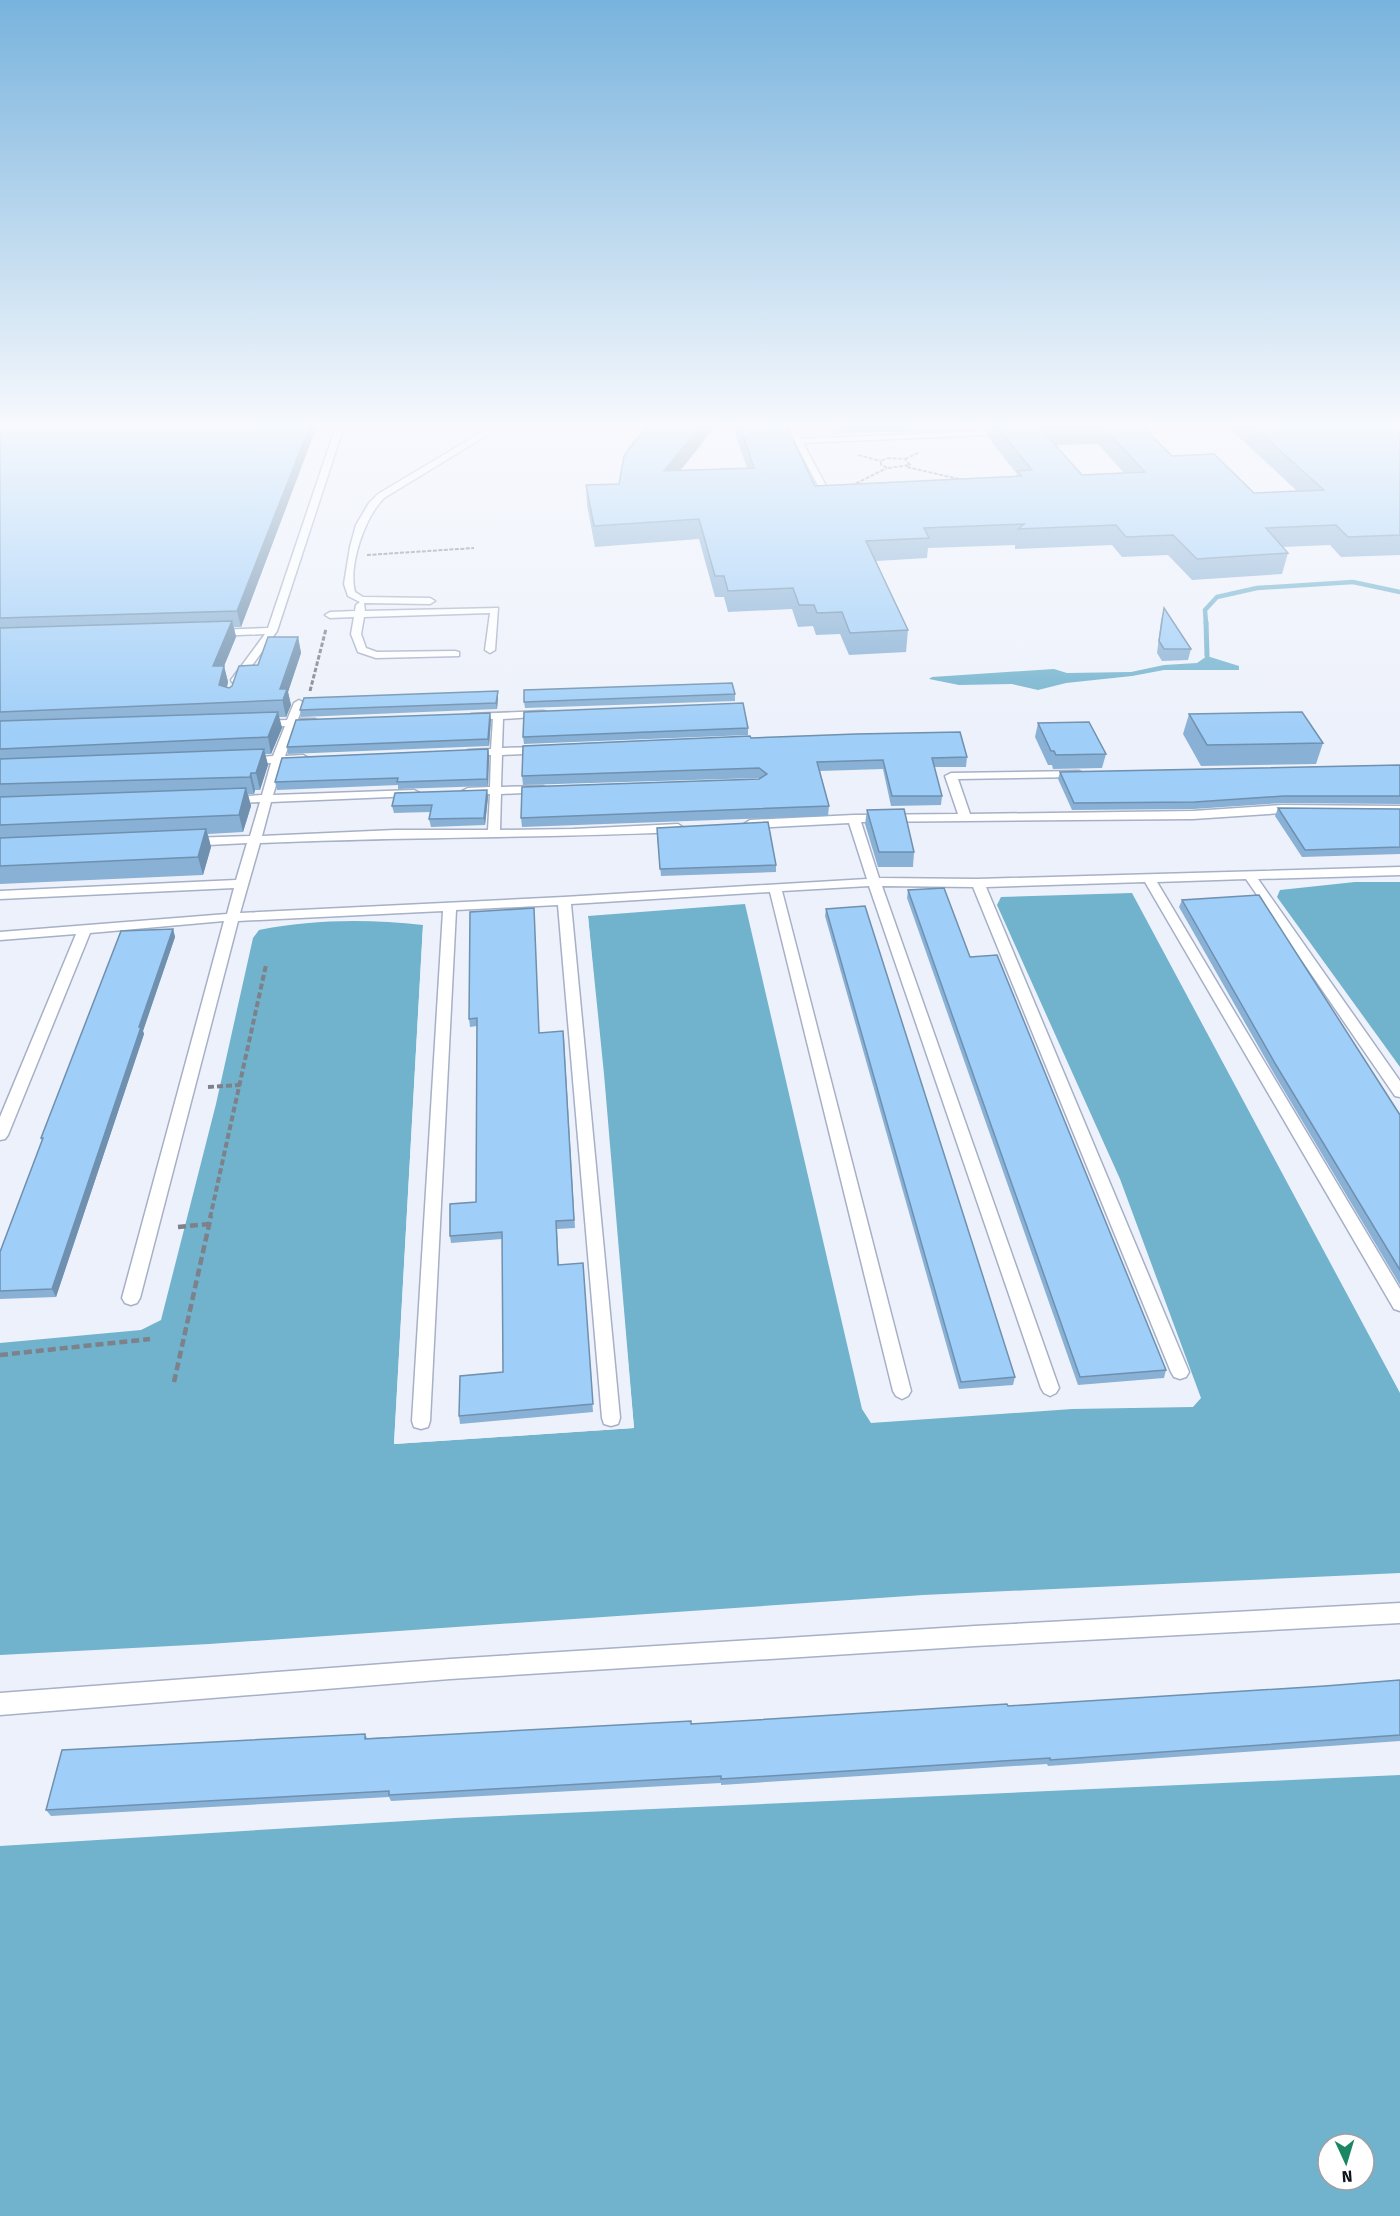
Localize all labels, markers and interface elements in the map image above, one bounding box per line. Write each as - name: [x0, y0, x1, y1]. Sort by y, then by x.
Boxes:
- north arrow: [1316, 2132, 1376, 2192]
- text: N: [1341, 2167, 1353, 2186]

